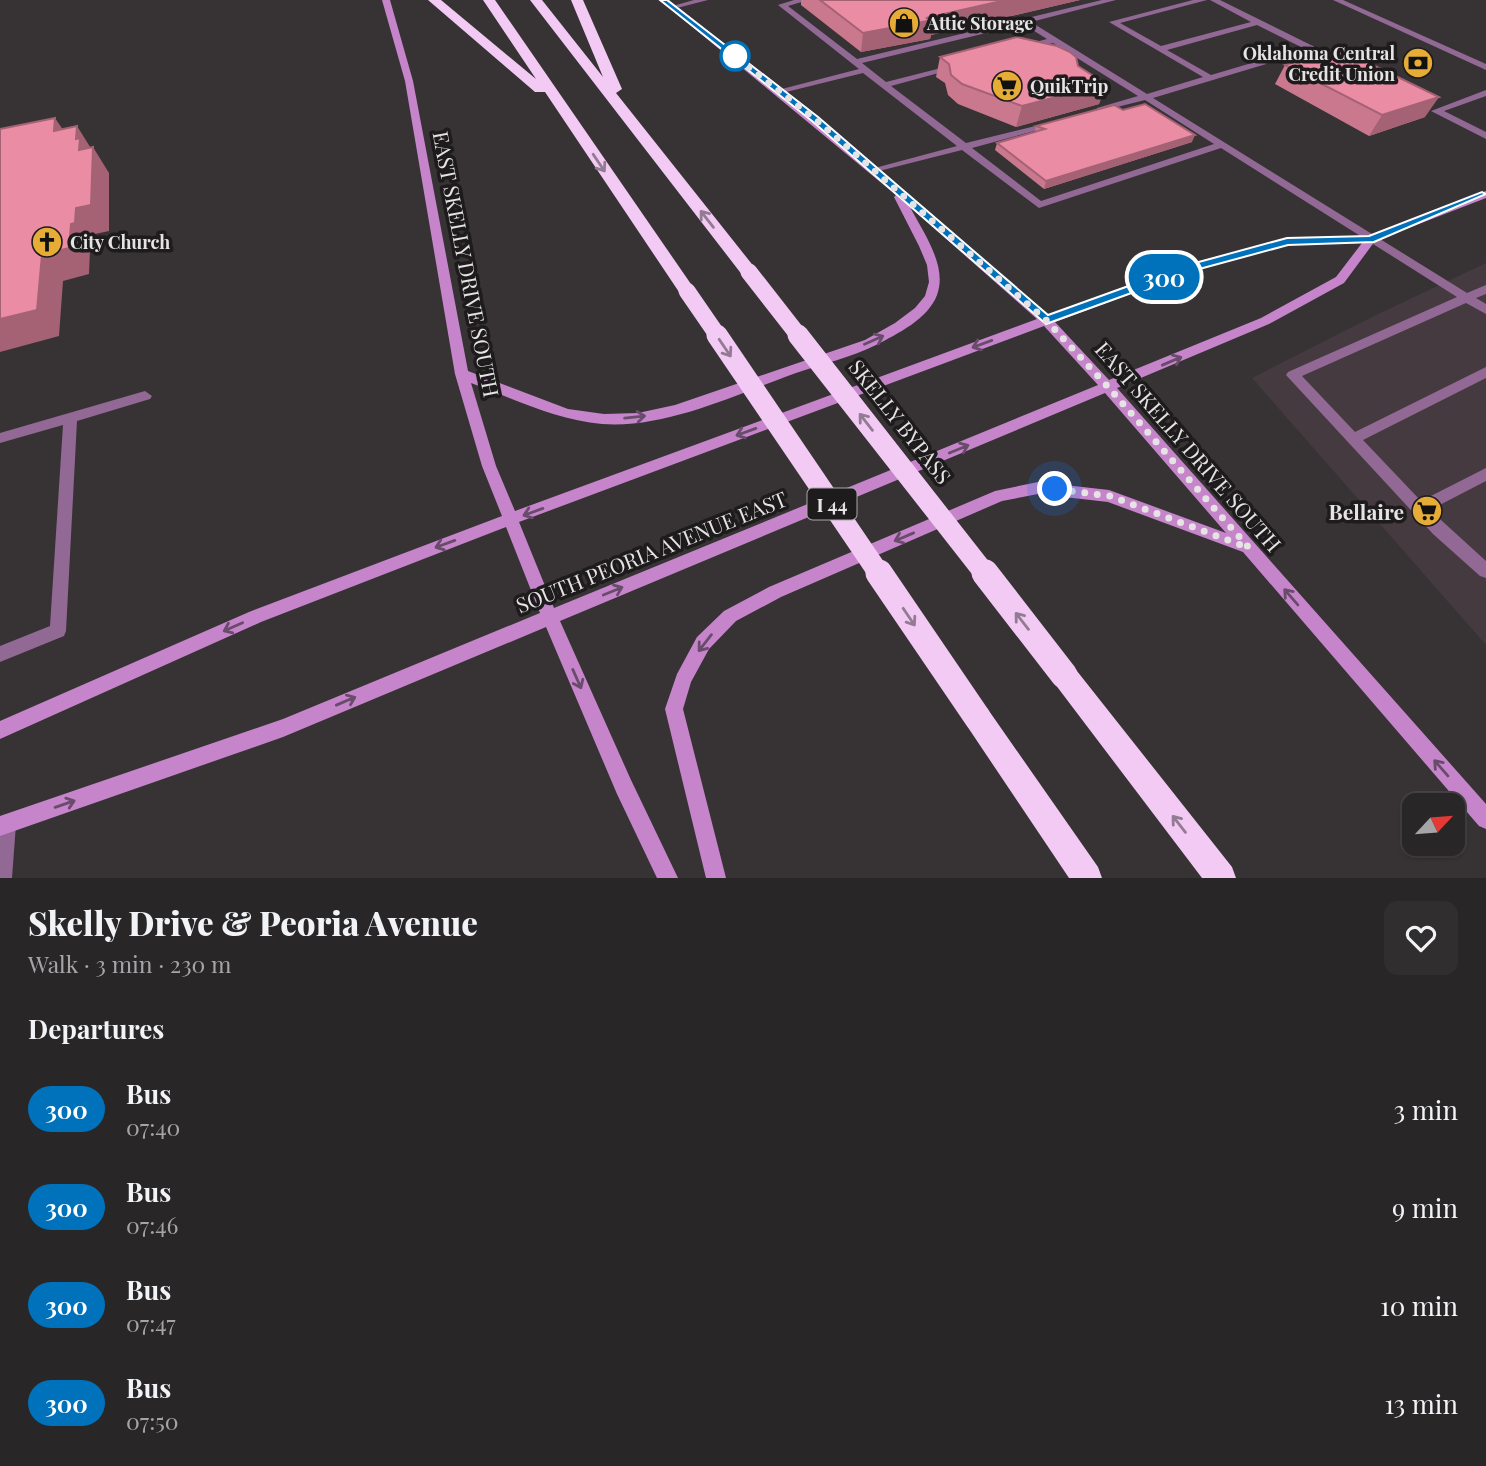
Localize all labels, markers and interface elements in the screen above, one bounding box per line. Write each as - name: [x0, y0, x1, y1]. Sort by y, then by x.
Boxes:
- shop icon: Attic Storage: [887, 6, 921, 40]
- place label: Attic Storage: [926, 11, 1033, 35]
- unlabelled marker: [720, 41, 750, 71]
- place label: Oklahoma Central Credit Union: [1243, 41, 1395, 86]
- bank icon: Oklahoma Central Credit Union: [1401, 46, 1435, 80]
- supermarket icon: QuikTrip: [990, 69, 1024, 103]
- place label: QuikTrip: [1030, 74, 1108, 98]
- street label: EAST SKELLY DRIVE SOUTH: [427, 129, 507, 399]
- one-way arrow: [592, 153, 606, 172]
- one-way arrow: [700, 210, 715, 228]
- church icon: City Church: [30, 225, 64, 259]
- place label: City Church: [70, 230, 170, 254]
- line badge: 300: [1124, 254, 1204, 300]
- text: 300: [1143, 261, 1185, 293]
- one-way arrow: [863, 333, 884, 346]
- street label: EAST SKELLY DRIVE SOUTH: [1090, 335, 1288, 557]
- one-way arrow: [718, 338, 733, 357]
- one-way arrow: [972, 339, 994, 351]
- street label: SKELLY BYPASS: [844, 353, 958, 489]
- one-way arrow: [1161, 354, 1182, 367]
- one-way arrow: [623, 410, 646, 423]
- one-way arrow: [859, 414, 874, 432]
- one-way arrow: [736, 427, 758, 439]
- one-way arrow: [948, 442, 970, 455]
- your location: [1037, 471, 1072, 506]
- street label: SOUTH PEORIA AVENUE EAST: [511, 484, 791, 618]
- road number: I 44: [808, 489, 856, 520]
- supermarket icon: Bellaire: [1410, 494, 1444, 528]
- place label: Bellaire: [1329, 497, 1404, 525]
- one-way arrow: [522, 506, 544, 519]
- one-way arrow: [894, 531, 915, 544]
- one-way arrow: [434, 538, 456, 551]
- one-way arrow: [601, 584, 623, 597]
- one-way arrow: [1283, 588, 1299, 606]
- one-way arrow: [902, 607, 916, 626]
- one-way arrow: [1014, 612, 1029, 631]
- one-way arrow: [223, 621, 244, 634]
- one-way arrow: [698, 633, 713, 651]
- one-way arrow: [571, 668, 584, 690]
- one-way arrow: [335, 694, 357, 707]
- one-way arrow: [1433, 759, 1449, 777]
- north arrow: [1402, 793, 1465, 856]
- map controls: [1402, 793, 1465, 856]
- one-way arrow: [53, 797, 75, 809]
- one-way arrow: [1172, 815, 1187, 834]
- text: Skelly Drive & Peoria Avenue: [28, 900, 478, 944]
- button: heart: [1384, 901, 1458, 975]
- text: Walk · 3 min · 230 m: [28, 948, 231, 979]
- text: Departures: [28, 1011, 164, 1046]
- text: Bus: [126, 1076, 171, 1111]
- text: 3 min: [1394, 1092, 1458, 1127]
- text: 300: [45, 1093, 88, 1125]
- text: 07:40: [126, 1111, 180, 1142]
- text: Bus: [126, 1174, 171, 1209]
- text: 9 min: [1392, 1190, 1458, 1225]
- text: 300: [45, 1191, 88, 1223]
- text: 07:46: [126, 1209, 179, 1240]
- text: Bus: [126, 1272, 171, 1307]
- text: 10 min: [1380, 1288, 1458, 1323]
- text: 300: [45, 1289, 88, 1321]
- text: 07:47: [126, 1307, 176, 1338]
- text: Bus: [126, 1370, 171, 1405]
- text: 13 min: [1384, 1386, 1458, 1421]
- text: 300: [45, 1387, 88, 1419]
- text: 07:50: [126, 1405, 179, 1436]

